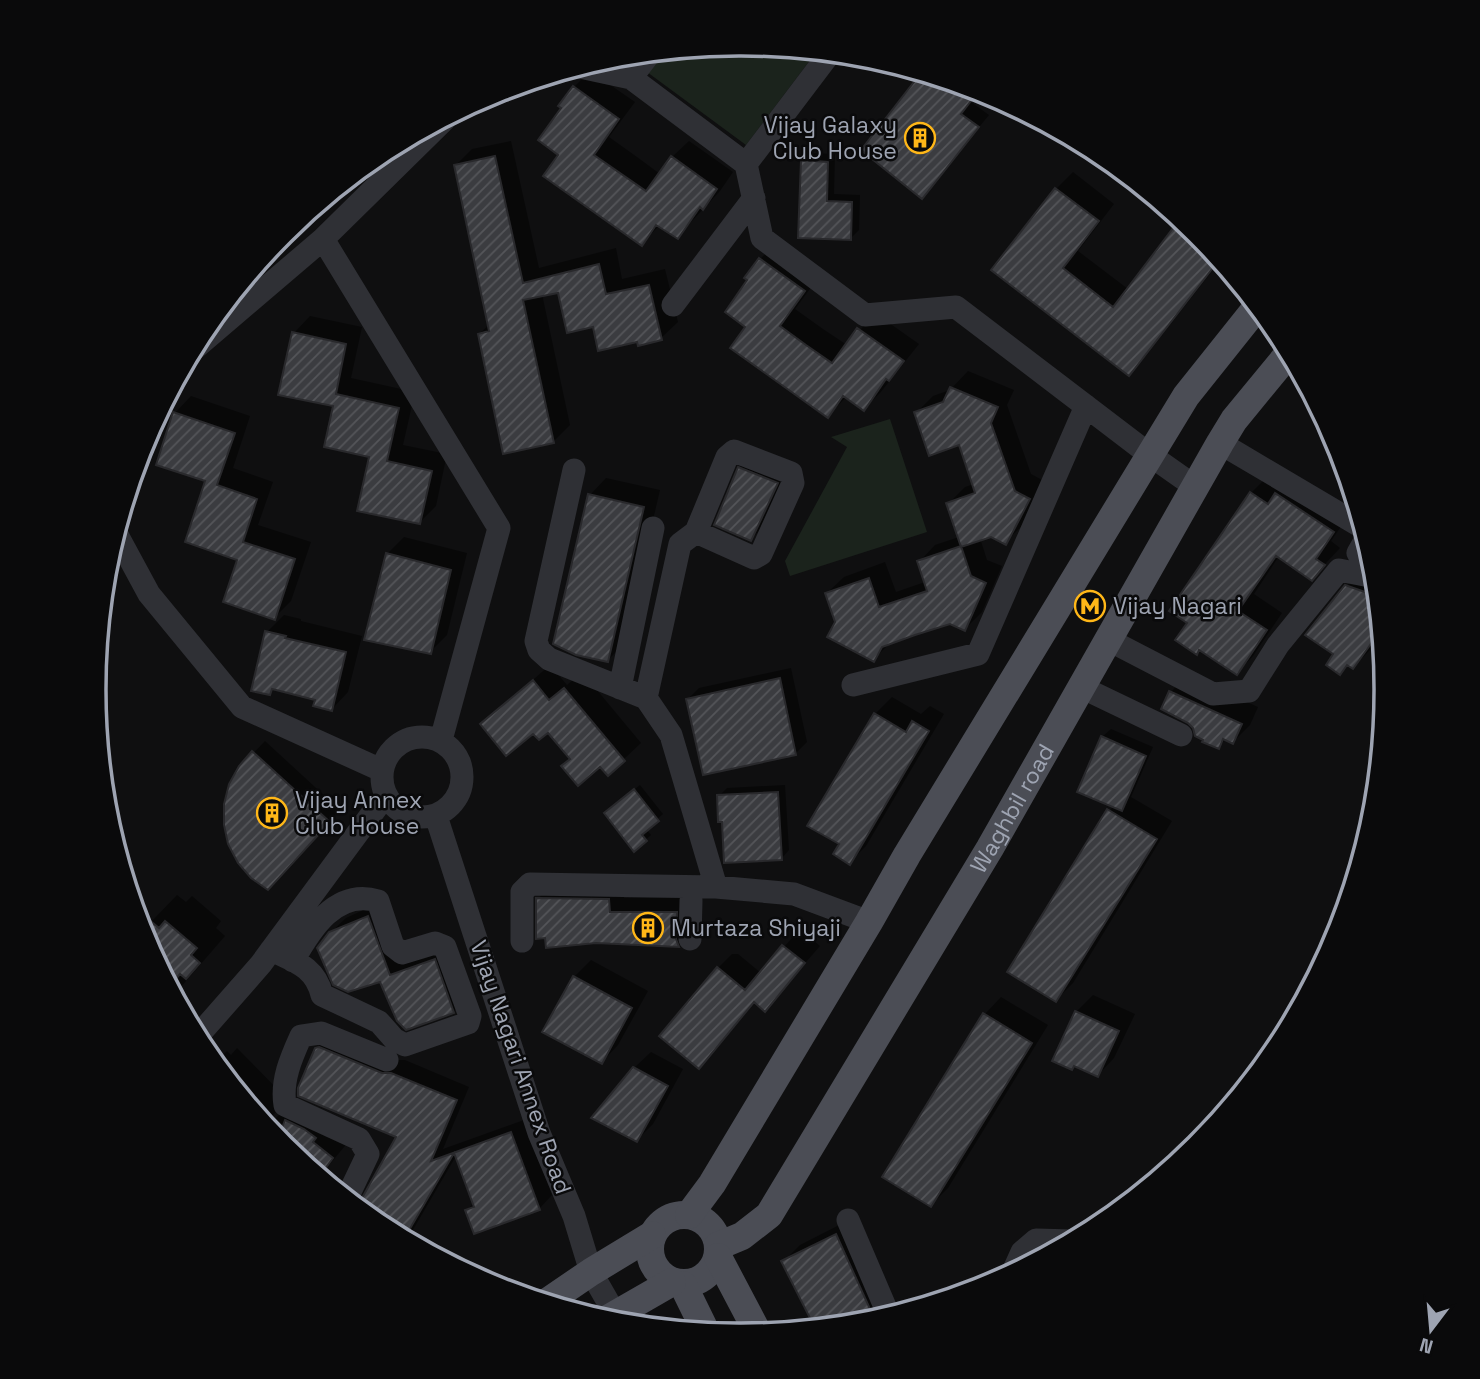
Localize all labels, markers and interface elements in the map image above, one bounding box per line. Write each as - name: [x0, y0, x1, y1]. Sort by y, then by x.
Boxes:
- place label: Vijay Galaxy Club House: [764, 110, 897, 166]
- building icon: Vijay Galaxy Club House: [903, 121, 937, 155]
- metro station icon: Vijay Nagari: [1073, 589, 1107, 623]
- place label: Vijay Nagari: [1113, 591, 1242, 621]
- street label: Waghbil road: [963, 739, 1061, 879]
- place label: Vijay Annex Club House: [295, 785, 422, 841]
- building icon: Vijay Annex Club House: [255, 796, 289, 830]
- building icon: Murtaza Shiyaji: [631, 911, 665, 945]
- place label: Murtaza Shiyaji: [671, 913, 841, 943]
- street label: Vijay Nagari Annex Road: [463, 936, 579, 1198]
- north arrow: [1396, 1295, 1466, 1365]
- text: N: [1417, 1332, 1436, 1360]

